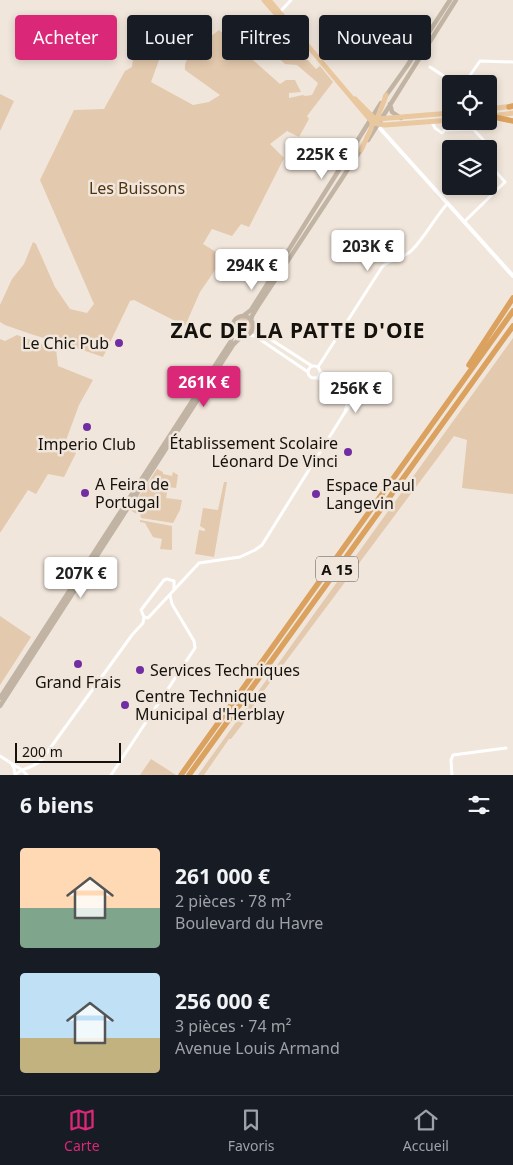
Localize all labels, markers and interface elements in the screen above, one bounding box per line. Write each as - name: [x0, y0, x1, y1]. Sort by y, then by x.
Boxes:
- chip: Acheter: [15, 15, 117, 60]
- chip: Louer: [127, 15, 212, 60]
- chip: Filtres: [222, 15, 309, 60]
- chip: Nouveau: [319, 15, 431, 60]
- map controls: [442, 75, 497, 195]
- button: locate: [442, 75, 497, 130]
- pin: 225K €: [281, 138, 363, 180]
- button: layers: [442, 140, 497, 195]
- text: 225K €: [296, 143, 348, 165]
- park label: Les Buissons: [89, 177, 185, 199]
- pin: 203K €: [327, 230, 409, 272]
- text: 203K €: [342, 235, 394, 257]
- pin: 294K €: [211, 248, 293, 291]
- text: 294K €: [226, 254, 278, 276]
- district label: ZAC DE LA PATTE D'OIE: [171, 316, 425, 344]
- place label: Le Chic Pub: [22, 332, 109, 354]
- marker: Le Chic Pub: [113, 337, 125, 349]
- pin: 261K €: [163, 366, 245, 408]
- text: 261K €: [178, 371, 230, 393]
- pin: 256K €: [315, 372, 397, 414]
- text: 256K €: [330, 377, 382, 399]
- marker: Imperio Club: [81, 421, 93, 433]
- place label: Établissement Scolaire Léonard De Vinci: [169, 432, 338, 472]
- place label: Imperio Club: [38, 433, 136, 455]
- marker: Établissement Scolaire Léonard De Vinci: [342, 446, 354, 458]
- place label: A Feira de Portugal: [95, 473, 169, 513]
- place label: Espace Paul Langevin: [326, 474, 415, 514]
- marker: A Feira de Portugal: [79, 487, 91, 499]
- marker: Espace Paul Langevin: [310, 488, 322, 500]
- pin: 207K €: [40, 556, 122, 599]
- road number: A 15: [316, 556, 358, 582]
- text: 207K €: [55, 562, 107, 584]
- marker: Grand Frais: [72, 658, 84, 670]
- place label: Services Techniques: [150, 659, 300, 681]
- marker: Services Techniques: [134, 664, 146, 676]
- place label: Grand Frais: [35, 671, 121, 693]
- place label: Centre Technique Municipal d'Herblay: [135, 685, 285, 725]
- marker: Centre Technique Municipal d'Herblay: [119, 699, 131, 711]
- scale bar: [15, 740, 121, 763]
- text: 200 m: [22, 742, 63, 761]
- text: 6 biens: [20, 791, 94, 819]
- icon: filters: [465, 791, 493, 819]
- text: 261 000 €: [175, 862, 270, 890]
- icon: home: [60, 868, 120, 928]
- text: 2 pièces · 78 m²: [175, 890, 291, 912]
- text: Boulevard du Havre: [175, 912, 323, 934]
- text: 256 000 €: [175, 987, 270, 1015]
- icon: home: [60, 993, 120, 1053]
- text: 3 pièces · 74 m²: [175, 1015, 291, 1037]
- text: Avenue Louis Armand: [175, 1037, 340, 1059]
- tab: Carte: [64, 1106, 100, 1155]
- tab: Favoris: [228, 1106, 275, 1155]
- tab: Accueil: [403, 1106, 449, 1155]

